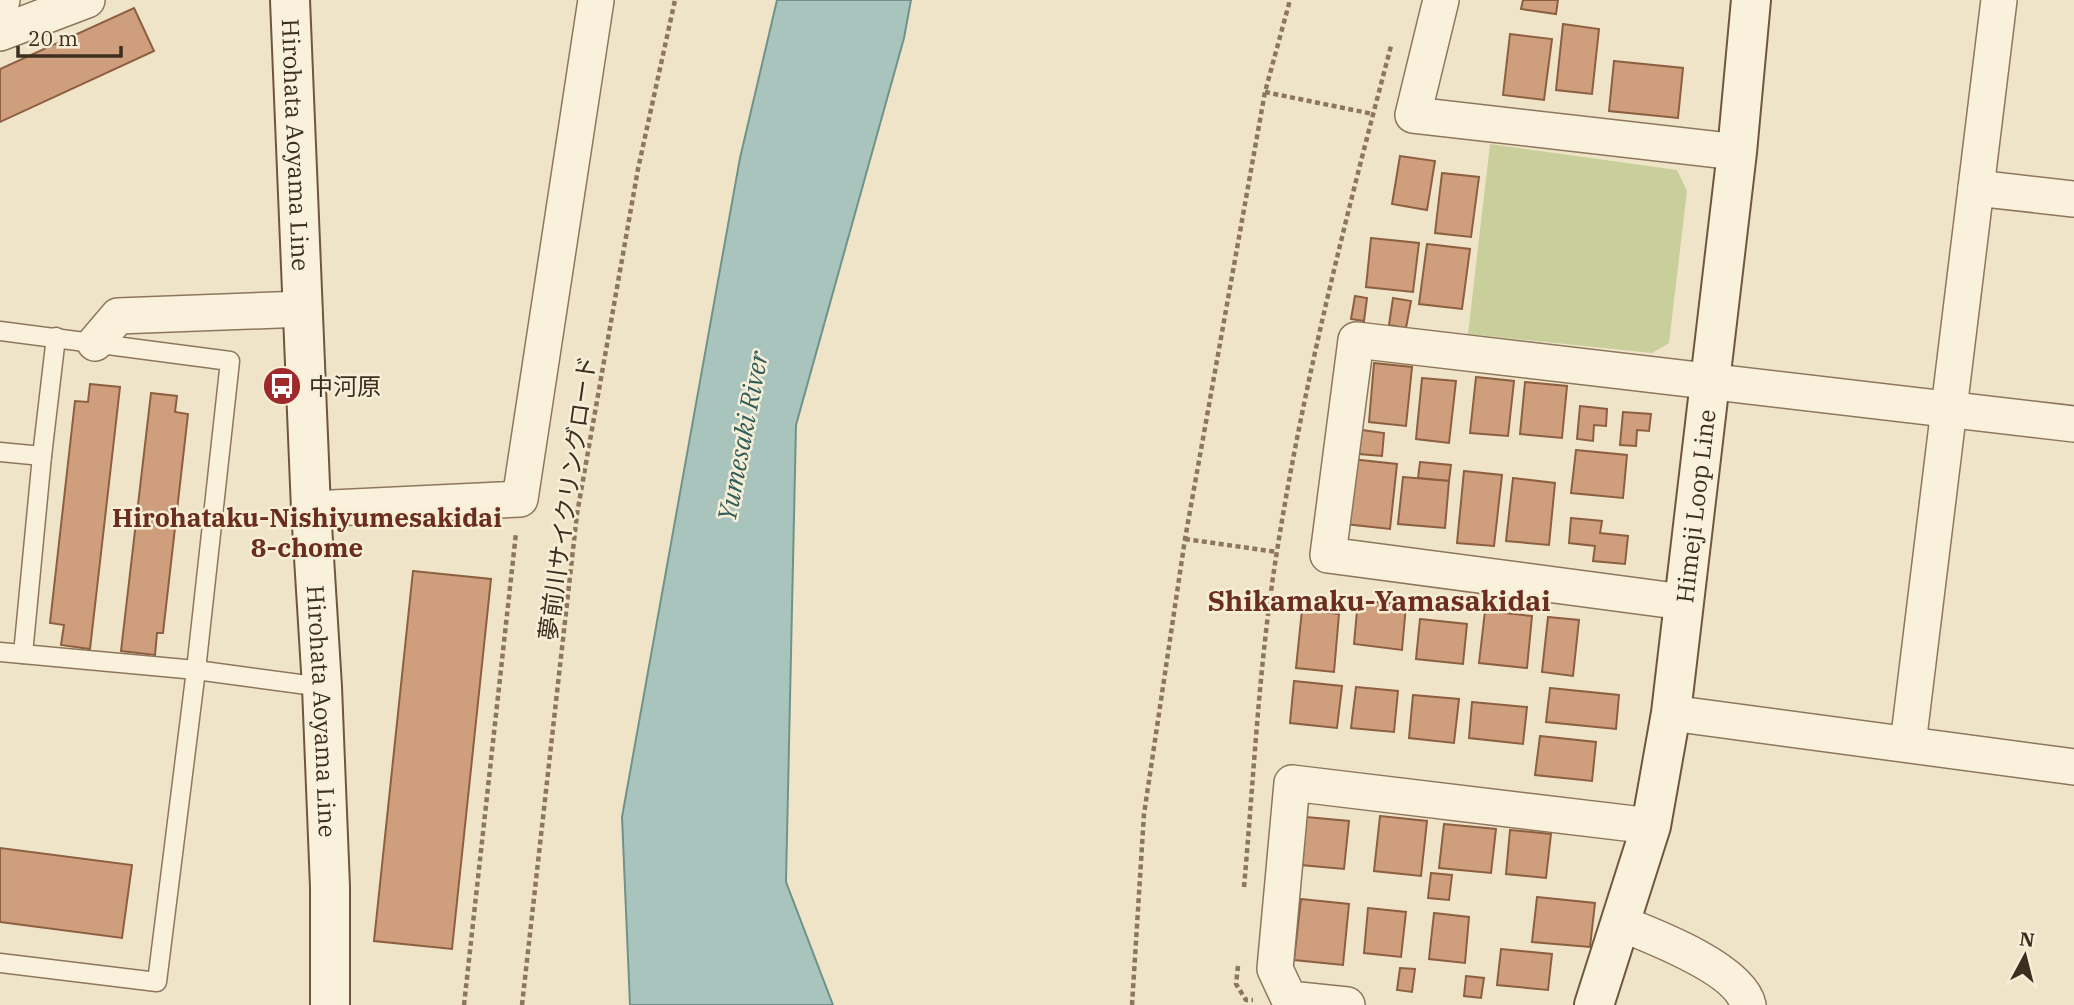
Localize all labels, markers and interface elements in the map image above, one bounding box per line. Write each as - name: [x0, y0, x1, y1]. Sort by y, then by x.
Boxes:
- scale bar: [18, 14, 121, 58]
- street label: Hirohata Aoyama Line: [275, 18, 317, 272]
- text: 20 m: [28, 24, 78, 52]
- water label: Yumesaki River: [709, 348, 775, 524]
- street label: 夢前川サイクリングロード: [531, 353, 603, 643]
- bus stop icon: 中河原: [261, 365, 303, 407]
- place label: 中河原: [309, 370, 381, 402]
- street label: Himeji Loop Line: [1668, 408, 1723, 605]
- district label: Hirohataku-Nishiyumesakidai 8-chome: [112, 500, 502, 564]
- district label: Shikamaku-Yamasakidai: [1207, 582, 1551, 619]
- street label: Hirohata Aoyama Line: [300, 584, 344, 838]
- north arrow: [1990, 921, 2060, 991]
- text: N: [2018, 926, 2036, 952]

